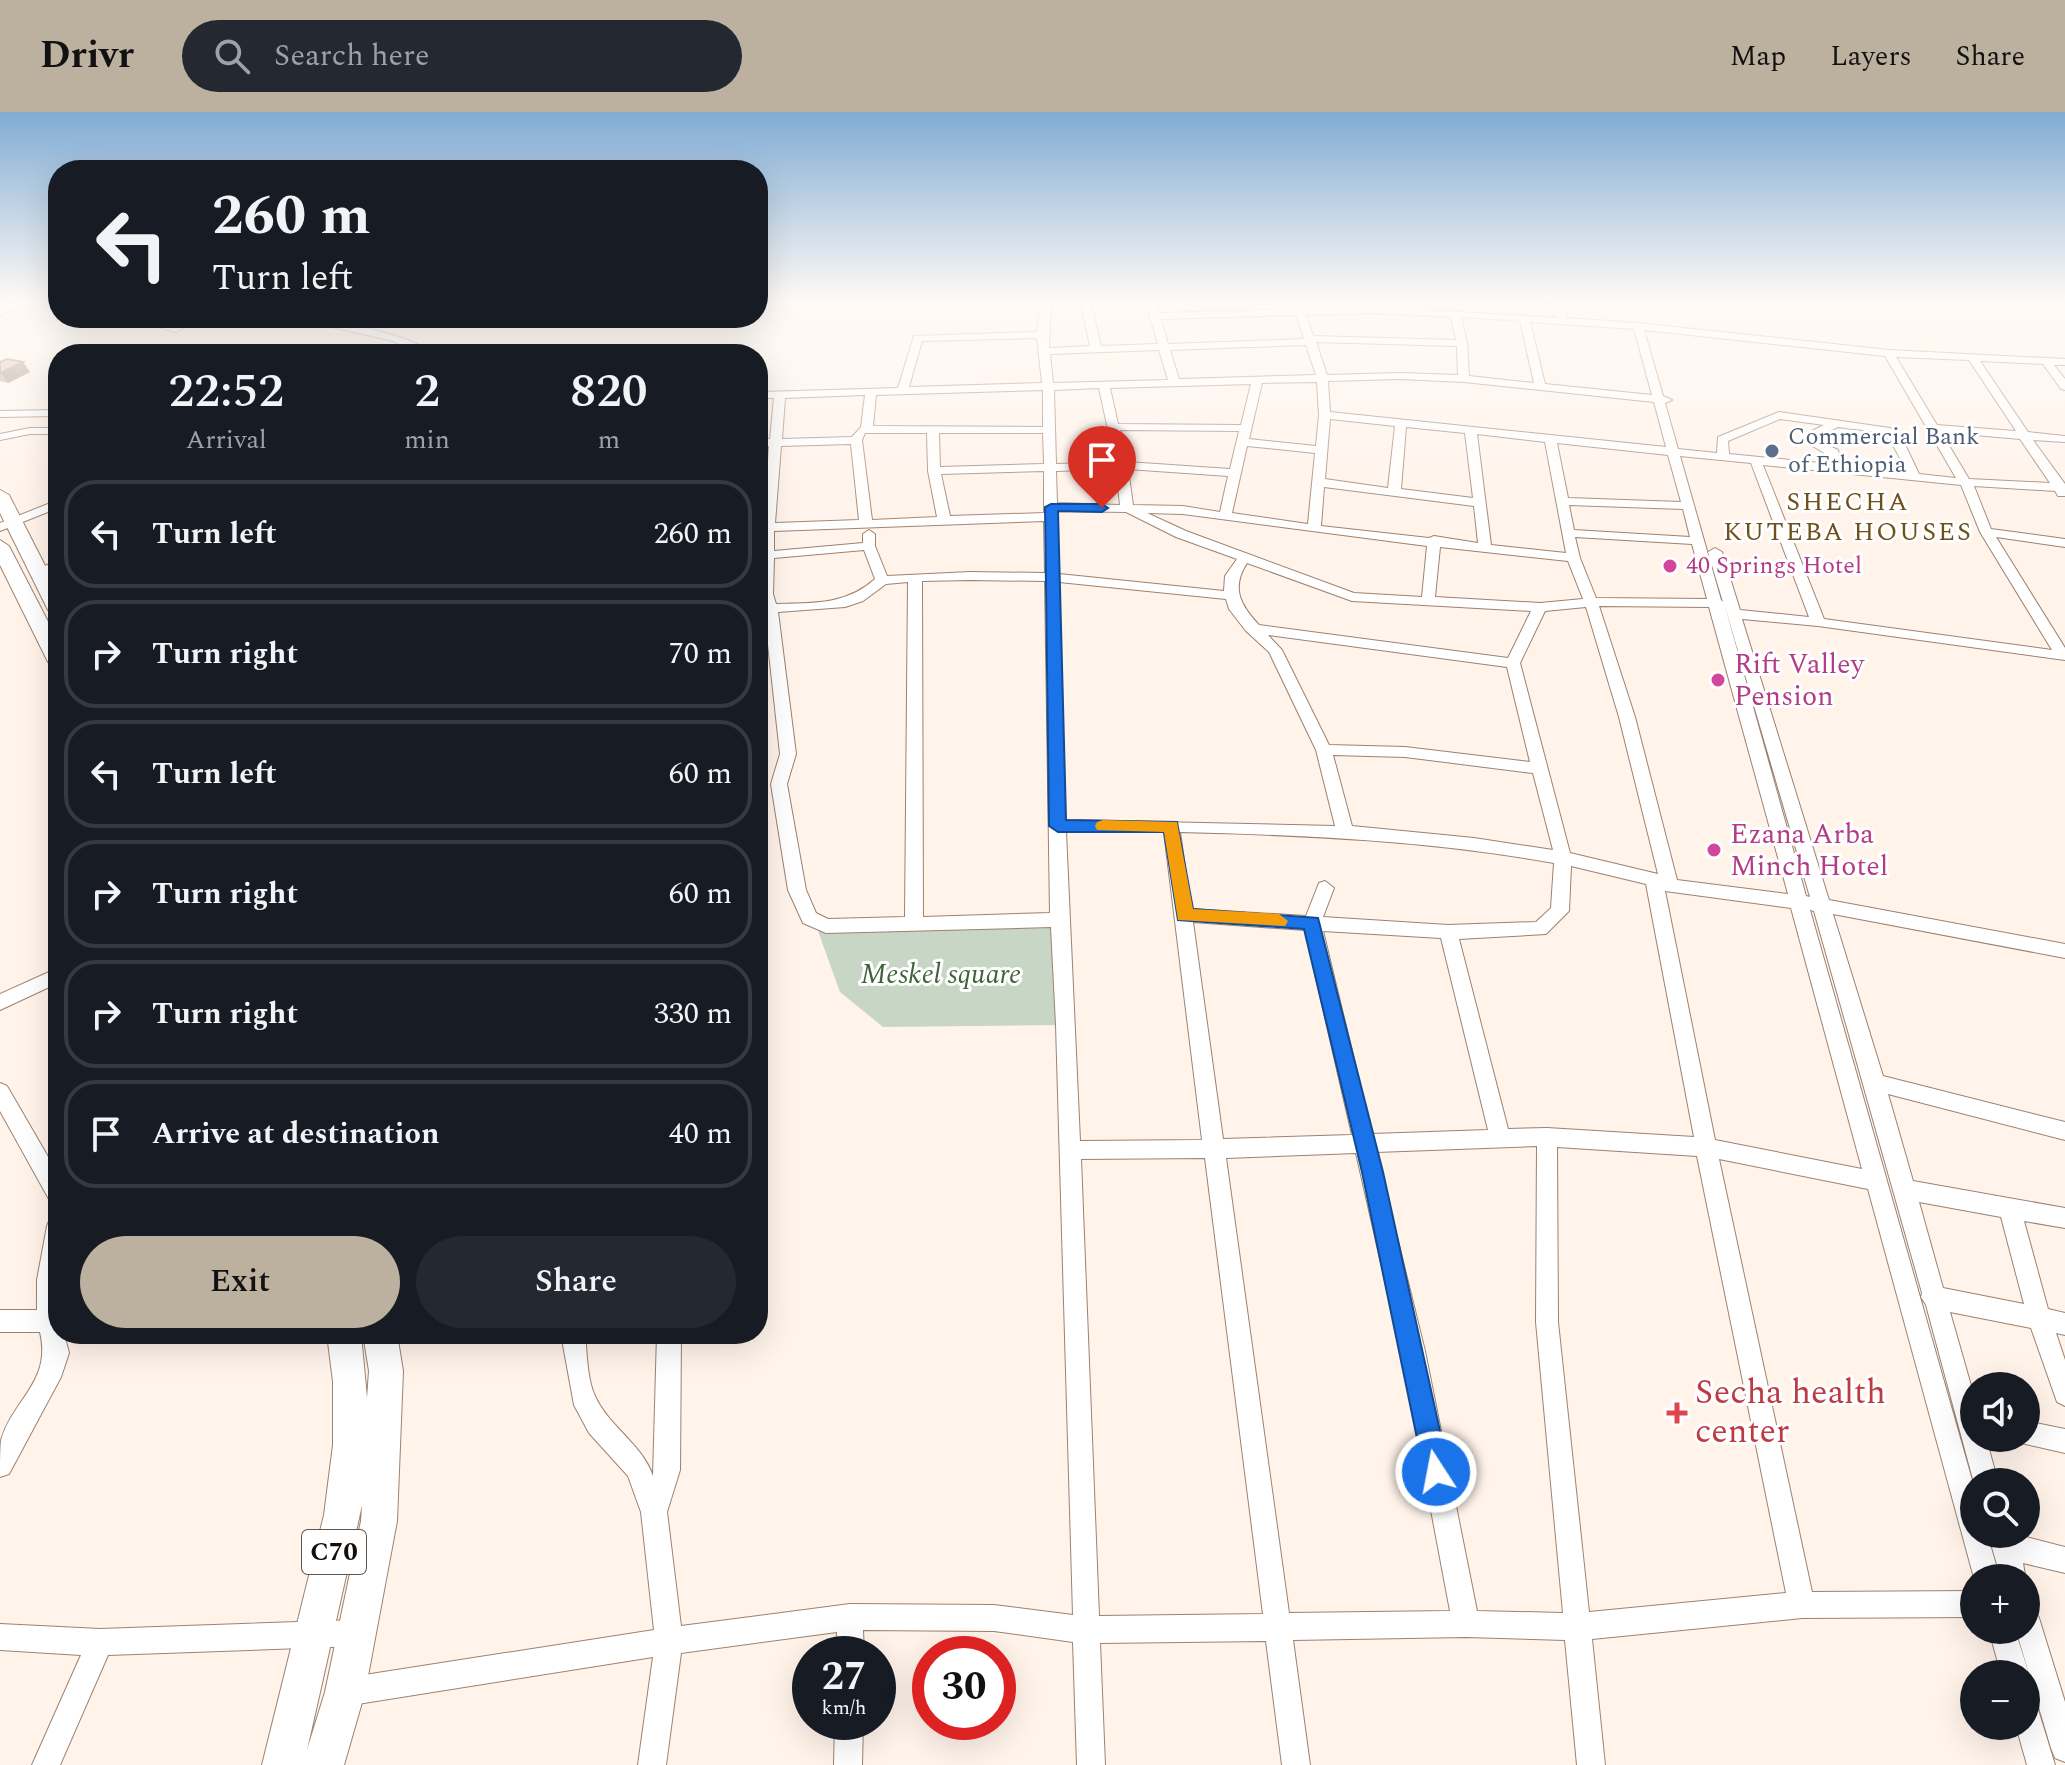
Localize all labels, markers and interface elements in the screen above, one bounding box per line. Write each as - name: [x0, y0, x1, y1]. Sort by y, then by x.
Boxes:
- search box: [182, 20, 742, 92]
- text: Drivr: [40, 27, 134, 85]
- text: Search here: [274, 33, 430, 79]
- icon: search: [210, 34, 254, 78]
- text: Map: [1730, 35, 1786, 78]
- text: Layers: [1830, 35, 1912, 78]
- text: Share: [1956, 35, 2025, 78]
- text: 260 m: [212, 174, 371, 259]
- icon: left: [80, 192, 184, 296]
- text: Turn left: [212, 251, 353, 306]
- text: 22:52: [168, 355, 284, 428]
- text: 2: [414, 355, 440, 428]
- text: 820: [570, 355, 648, 428]
- place label: Commercial Bank of Ethiopia: [1788, 419, 1979, 483]
- text: Arrival: [186, 420, 267, 460]
- text: min: [404, 420, 450, 460]
- text: m: [598, 420, 620, 460]
- pin: [1068, 426, 1136, 508]
- icon: arrive: [1080, 438, 1124, 482]
- marker: Commercial Bank of Ethiopia: [1763, 442, 1781, 460]
- district label: SHECHA KUTEBA HOUSES: [1723, 482, 1973, 552]
- text: Turn left: [152, 511, 277, 557]
- text: 260 m: [654, 511, 732, 557]
- icon: left: [84, 512, 128, 556]
- place label: 40 Springs Hotel: [1686, 548, 1862, 584]
- marker: 40 Springs Hotel: [1661, 557, 1679, 575]
- text: Turn right: [152, 631, 298, 677]
- text: 70 m: [669, 631, 732, 677]
- icon: right: [84, 632, 128, 676]
- place label: Rift Valley Pension: [1734, 643, 1866, 718]
- marker: Rift Valley Pension: [1709, 671, 1727, 689]
- text: Turn left: [152, 751, 277, 797]
- text: 60 m: [669, 751, 732, 797]
- icon: left: [84, 752, 128, 796]
- place label: Ezana Arba Minch Hotel: [1730, 813, 1888, 888]
- marker: Ezana Arba Minch Hotel: [1705, 841, 1723, 859]
- text: Turn right: [152, 871, 298, 917]
- text: 60 m: [669, 871, 732, 917]
- icon: right: [84, 872, 128, 916]
- park label: Meskel square: [861, 953, 1021, 996]
- text: Turn right: [152, 991, 298, 1037]
- text: 330 m: [654, 991, 732, 1037]
- icon: right: [84, 992, 128, 1036]
- text: Arrive at destination: [152, 1111, 439, 1157]
- text: 40 m: [669, 1111, 732, 1157]
- icon: arrive: [84, 1112, 128, 1156]
- button: Exit: [80, 1236, 400, 1328]
- button: Share: [416, 1236, 736, 1328]
- place label: Secha health center: [1695, 1367, 1886, 1458]
- map controls: [1960, 1372, 2040, 1740]
- button: sound: [1960, 1372, 2040, 1452]
- marker: Secha health center: [1666, 1402, 1688, 1424]
- position arrow: [1394, 1430, 1478, 1514]
- button: search: [1960, 1468, 2040, 1548]
- road number: C70: [302, 1530, 366, 1574]
- button: +: [1960, 1564, 2040, 1644]
- speed limit sign: 30: [912, 1636, 1016, 1740]
- text: 27: [822, 1647, 866, 1708]
- button: −: [1960, 1660, 2040, 1740]
- text: km/h: [822, 1693, 867, 1723]

